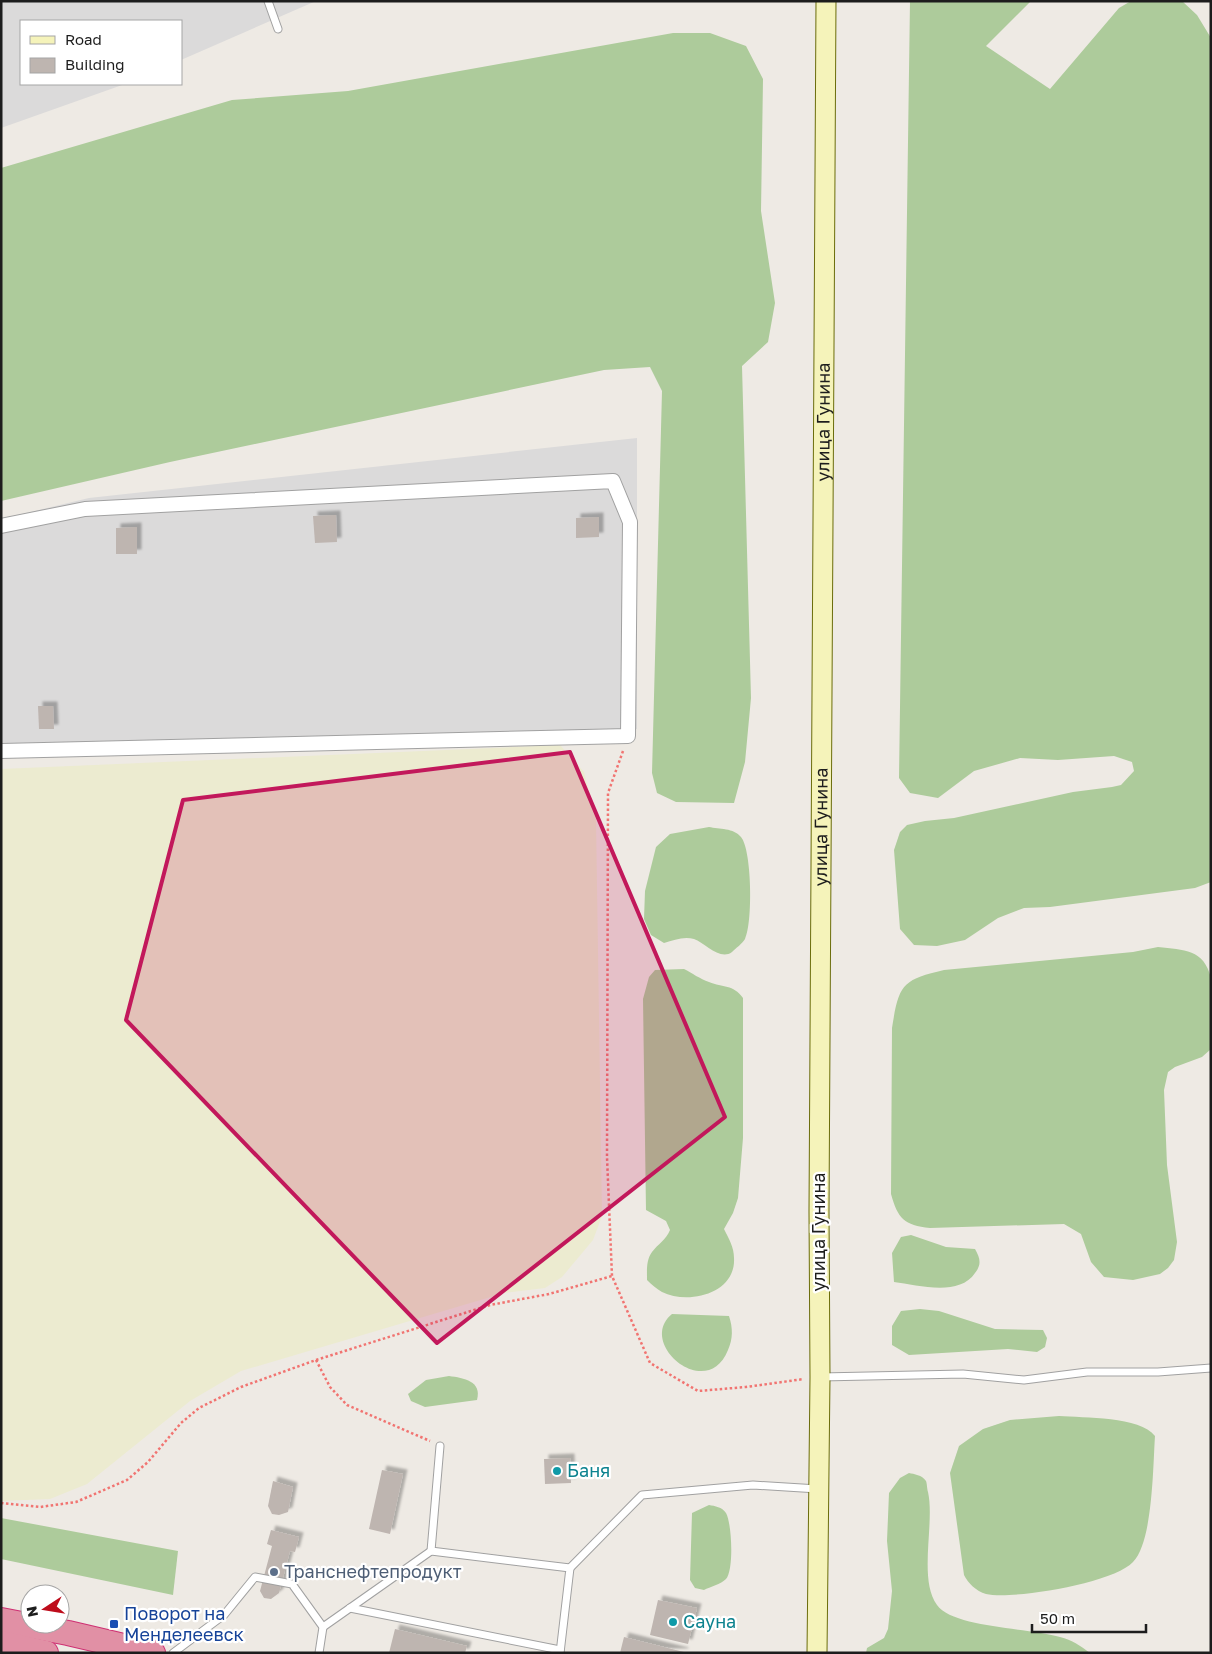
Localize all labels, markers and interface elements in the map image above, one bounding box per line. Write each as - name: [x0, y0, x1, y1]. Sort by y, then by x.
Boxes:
- legend: [20, 20, 182, 85]
- text: Road: [65, 30, 102, 48]
- text: Building: [65, 55, 125, 73]
- street label: улица Гунина: [811, 362, 834, 482]
- street label: улица Гунина: [809, 767, 832, 887]
- street label: улица Гунина: [807, 1172, 829, 1292]
- place label: Баня: [567, 1459, 610, 1481]
- marker: Баня: [551, 1465, 563, 1477]
- place label: Транснефтепродукт: [284, 1560, 462, 1582]
- marker: Транснефтепродукт: [268, 1566, 280, 1578]
- north arrow: [20, 1584, 70, 1634]
- place label: Поворот на Менделеевск: [124, 1602, 244, 1645]
- scale bar: [1032, 1602, 1146, 1634]
- text: N: [22, 1605, 41, 1619]
- text: 50 m: [1040, 1609, 1075, 1627]
- place label: Сауна: [683, 1610, 736, 1632]
- marker: Сауна: [667, 1616, 679, 1628]
- marker: Поворот на Менделеевск: [108, 1618, 120, 1630]

